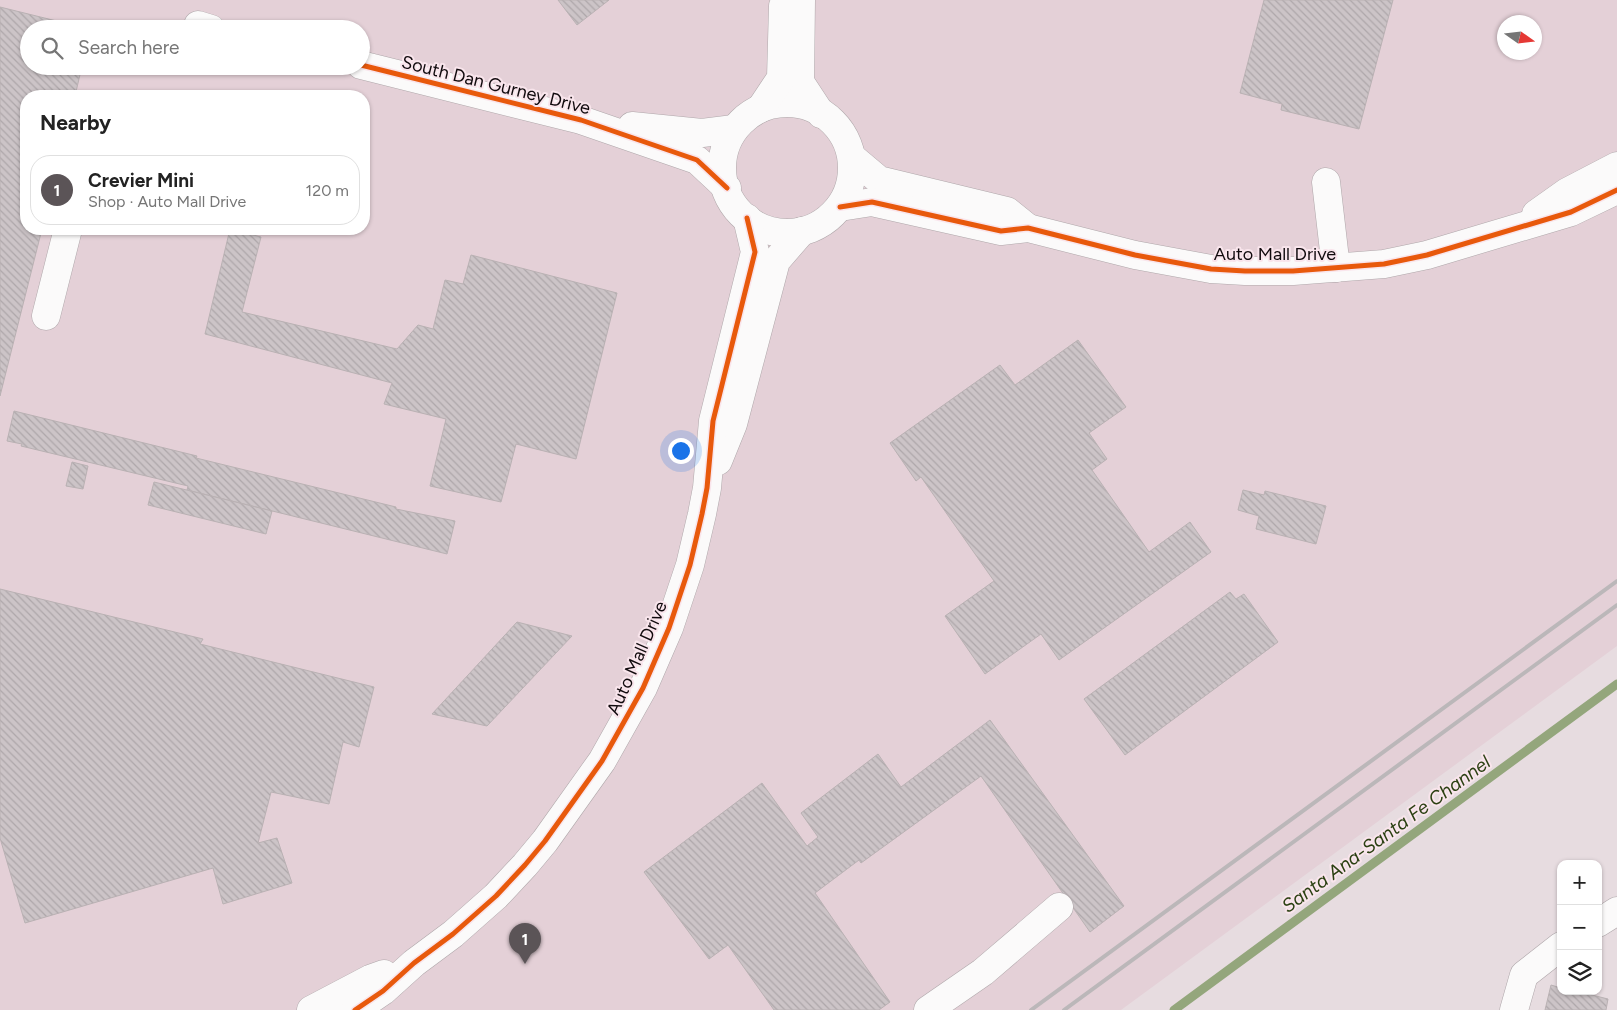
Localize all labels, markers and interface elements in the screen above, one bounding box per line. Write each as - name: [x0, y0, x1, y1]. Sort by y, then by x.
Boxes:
- north arrow: [1497, 15, 1542, 60]
- search box: [20, 20, 370, 75]
- icon: search: [38, 34, 66, 62]
- text: Search here: [78, 36, 180, 59]
- street label: South Dan Gurney Drive: [399, 51, 593, 119]
- text: Nearby: [40, 110, 111, 135]
- text: Crevier Mini: [88, 169, 194, 192]
- text: 1: [54, 181, 60, 200]
- text: 120 m: [306, 181, 349, 200]
- text: Shop · Auto Mall Drive: [88, 192, 246, 211]
- street label: Auto Mall Drive: [1214, 243, 1336, 265]
- your location: [668, 438, 694, 464]
- street label: Auto Mall Drive: [602, 598, 672, 718]
- water label: Santa Ana-Santa Fe Channel: [1277, 750, 1495, 917]
- map controls: [1557, 860, 1602, 995]
- button: +: [1557, 860, 1602, 905]
- button: −: [1557, 905, 1602, 950]
- pin: 1: [509, 923, 541, 964]
- button: layers: [1557, 950, 1602, 995]

